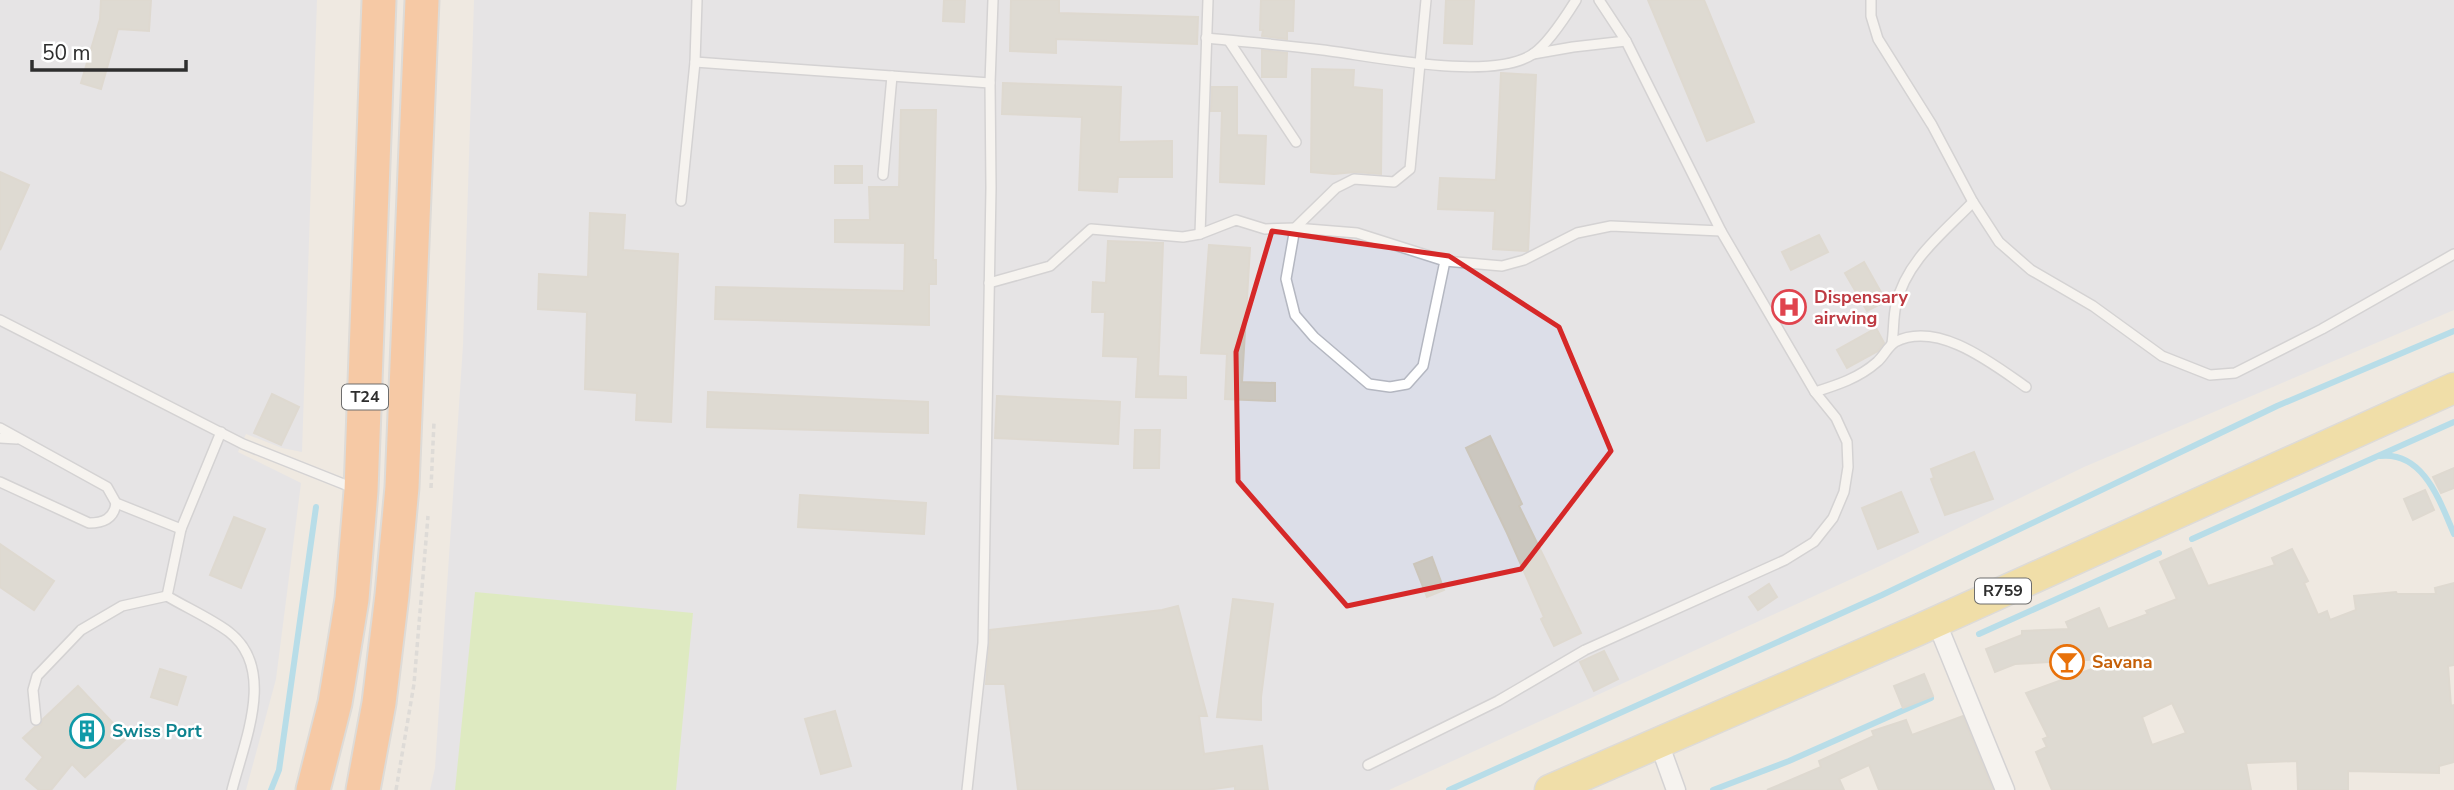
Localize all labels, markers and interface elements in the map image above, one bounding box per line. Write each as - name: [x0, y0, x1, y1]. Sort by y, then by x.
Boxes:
- scale bar: [32, 28, 186, 72]
- text: 50 m: [42, 39, 91, 67]
- place label: Dispensary airwing: [1814, 285, 1908, 330]
- hospital icon: Dispensary airwing: [1770, 288, 1808, 326]
- road number: T24: [342, 384, 388, 410]
- road number: R759: [1975, 578, 2031, 604]
- bar icon: Savana: [2048, 643, 2086, 681]
- place label: Savana: [2092, 650, 2153, 674]
- building icon: Swiss Port: [68, 712, 106, 750]
- place label: Swiss Port: [112, 719, 202, 743]

